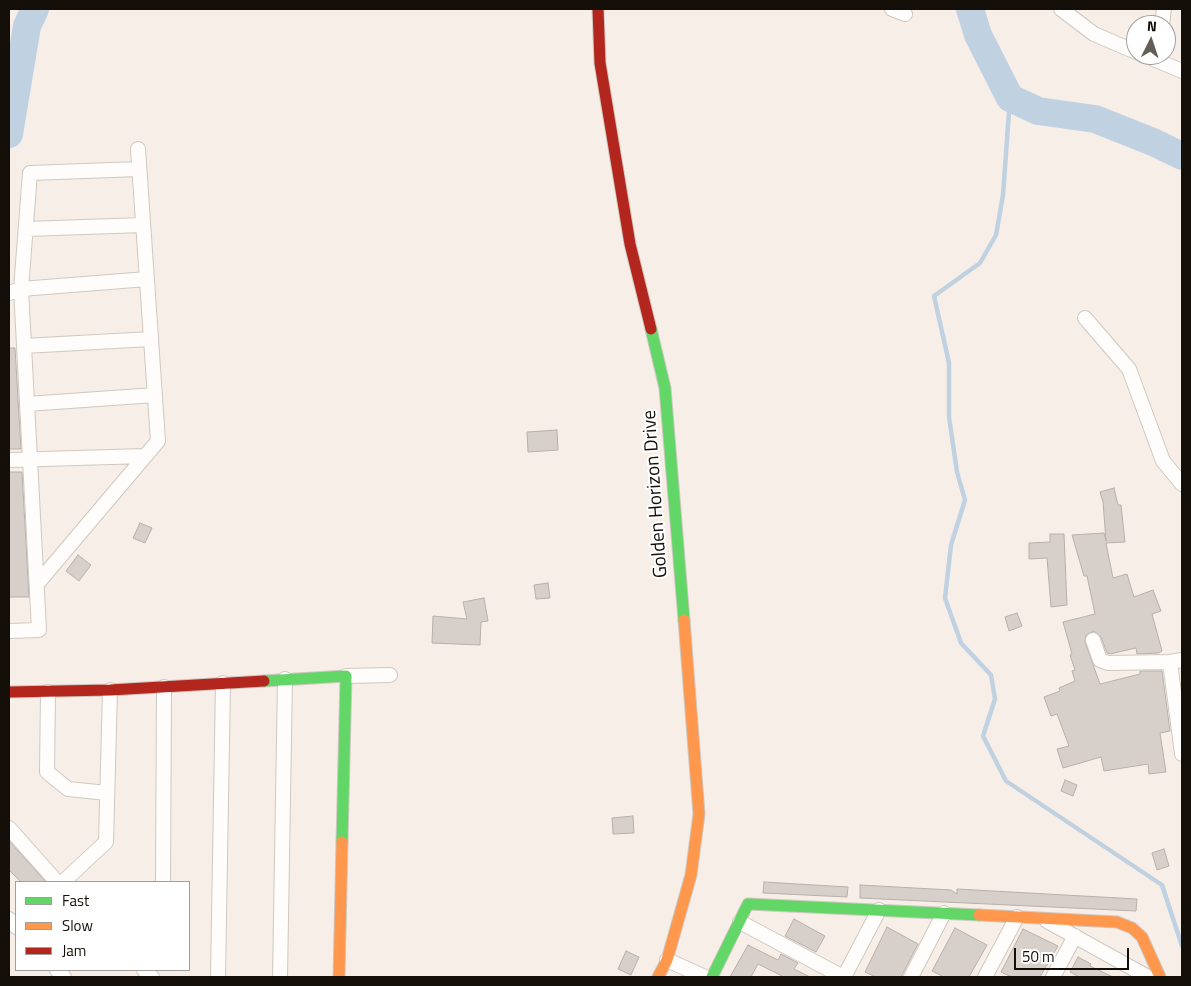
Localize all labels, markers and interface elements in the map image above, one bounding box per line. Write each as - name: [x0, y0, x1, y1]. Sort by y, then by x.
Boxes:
- north arrow: [1126, 15, 1176, 65]
- text: N: [1146, 15, 1158, 36]
- street label: Golden Horizon Drive: [639, 409, 673, 579]
- legend: [15, 881, 190, 971]
- text: Fast: [62, 889, 89, 912]
- text: Slow: [62, 914, 93, 937]
- scale bar: [1016, 938, 1131, 970]
- text: Jam: [62, 939, 86, 962]
- text: 50 m: [1022, 945, 1055, 968]

